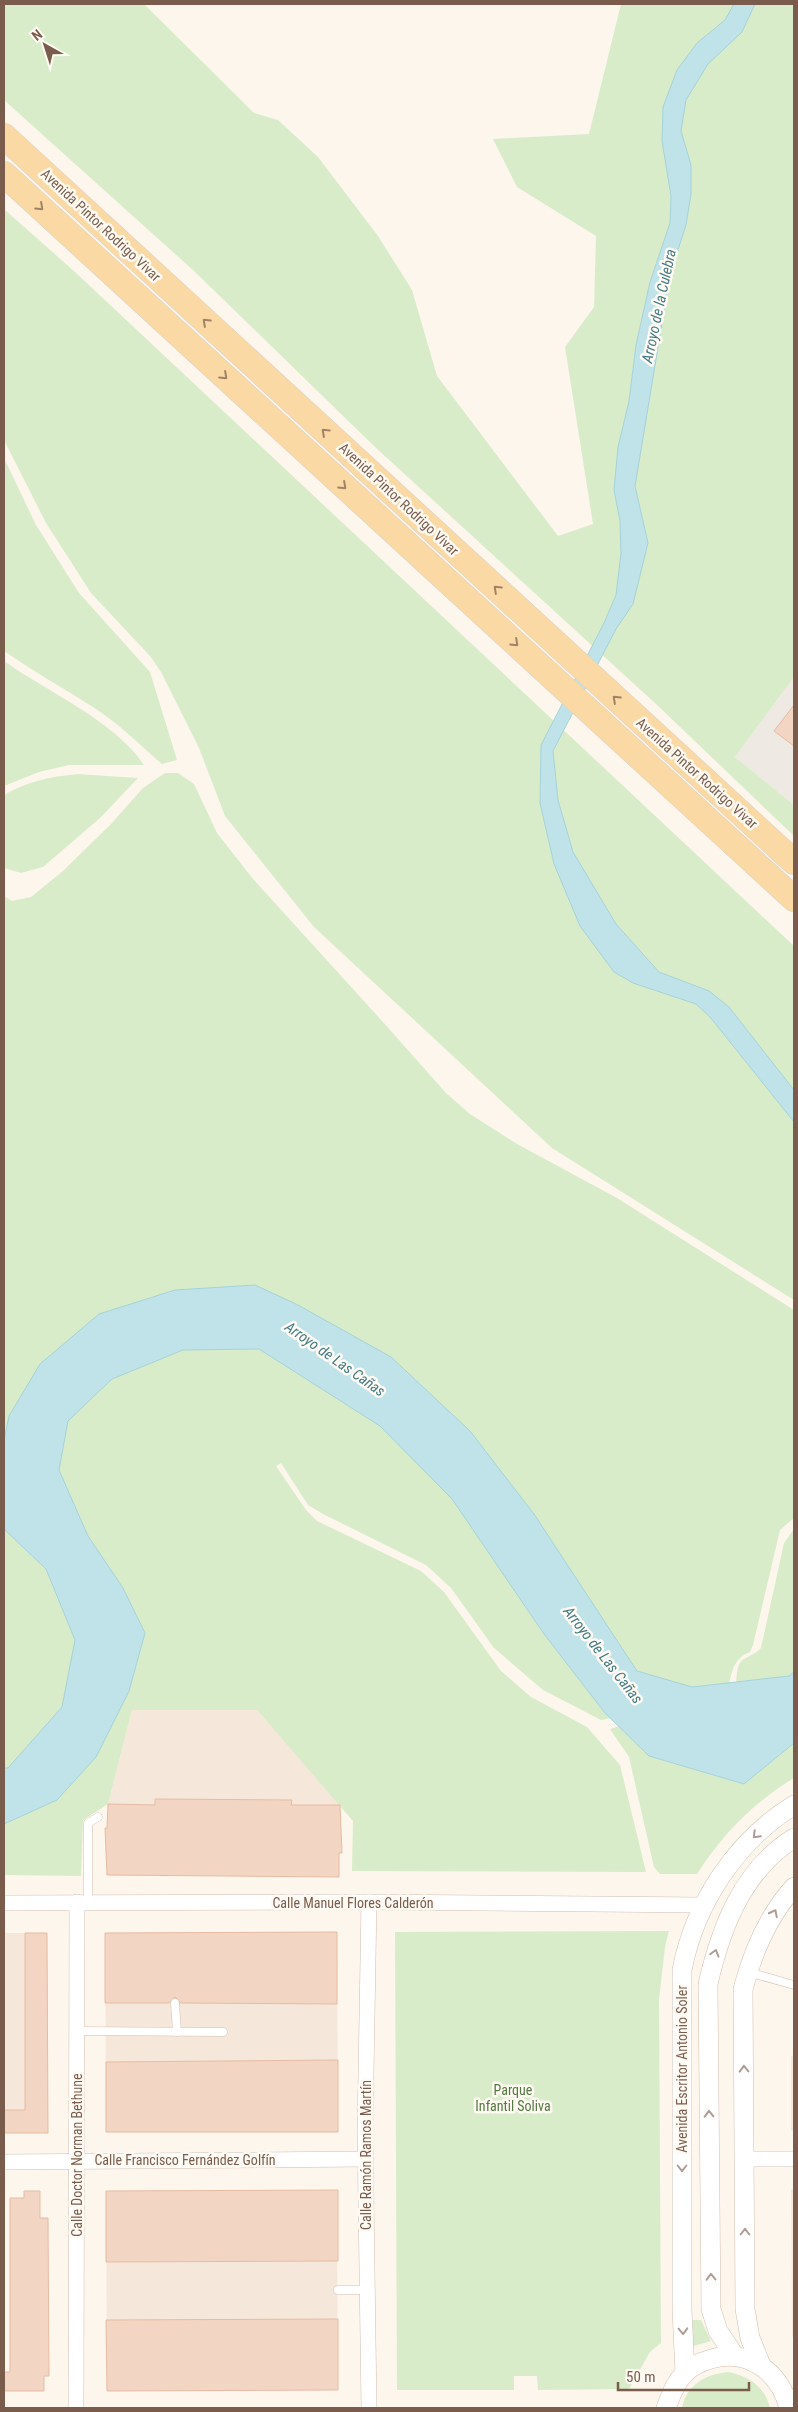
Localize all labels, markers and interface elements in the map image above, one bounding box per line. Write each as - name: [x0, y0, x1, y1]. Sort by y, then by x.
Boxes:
- north arrow: [20, 20, 70, 70]
- text: N: [28, 26, 45, 44]
- street label: Avenida Pintor Rodrigo Vivar: [38, 166, 164, 284]
- one-way arrow: [34, 201, 43, 210]
- water label: Arroyo de la Culebra: [638, 247, 680, 366]
- one-way arrow: [202, 319, 211, 328]
- one-way arrow: [218, 370, 227, 379]
- one-way arrow: [322, 429, 331, 438]
- street label: Avenida Pintor Rodrigo Vivar: [336, 440, 462, 558]
- one-way arrow: [338, 480, 347, 489]
- one-way arrow: [493, 586, 502, 595]
- one-way arrow: [509, 637, 518, 646]
- one-way arrow: [613, 696, 622, 705]
- street label: Avenida Pintor Rodrigo Vivar: [633, 714, 761, 832]
- water label: Arroyo de Las Cañas: [281, 1317, 389, 1400]
- water label: Arroyo de Las Cañas: [559, 1602, 647, 1707]
- one-way arrow: [753, 1829, 762, 1838]
- street label: Calle Manuel Flores Calderón: [272, 1895, 434, 1911]
- one-way arrow: [768, 1909, 778, 1918]
- one-way arrow: [710, 1949, 720, 1957]
- street label: Avenida Escritor Antonio Soler: [674, 1985, 690, 2153]
- one-way arrow: [739, 2065, 749, 2072]
- street label: Calle Doctor Norman Bethune: [69, 2073, 85, 2237]
- street label: Calle Ramón Ramos Martín: [358, 2080, 374, 2230]
- park label: Parque Infantil Soliva: [475, 2082, 551, 2114]
- one-way arrow: [704, 2110, 714, 2118]
- street label: Calle Francisco Fernández Golfín: [94, 2152, 276, 2168]
- one-way arrow: [677, 2164, 687, 2172]
- one-way arrow: [740, 2227, 750, 2235]
- one-way arrow: [706, 2273, 716, 2280]
- one-way arrow: [678, 2327, 688, 2335]
- scale bar: [618, 2360, 749, 2392]
- text: 50 m: [626, 2368, 656, 2386]

